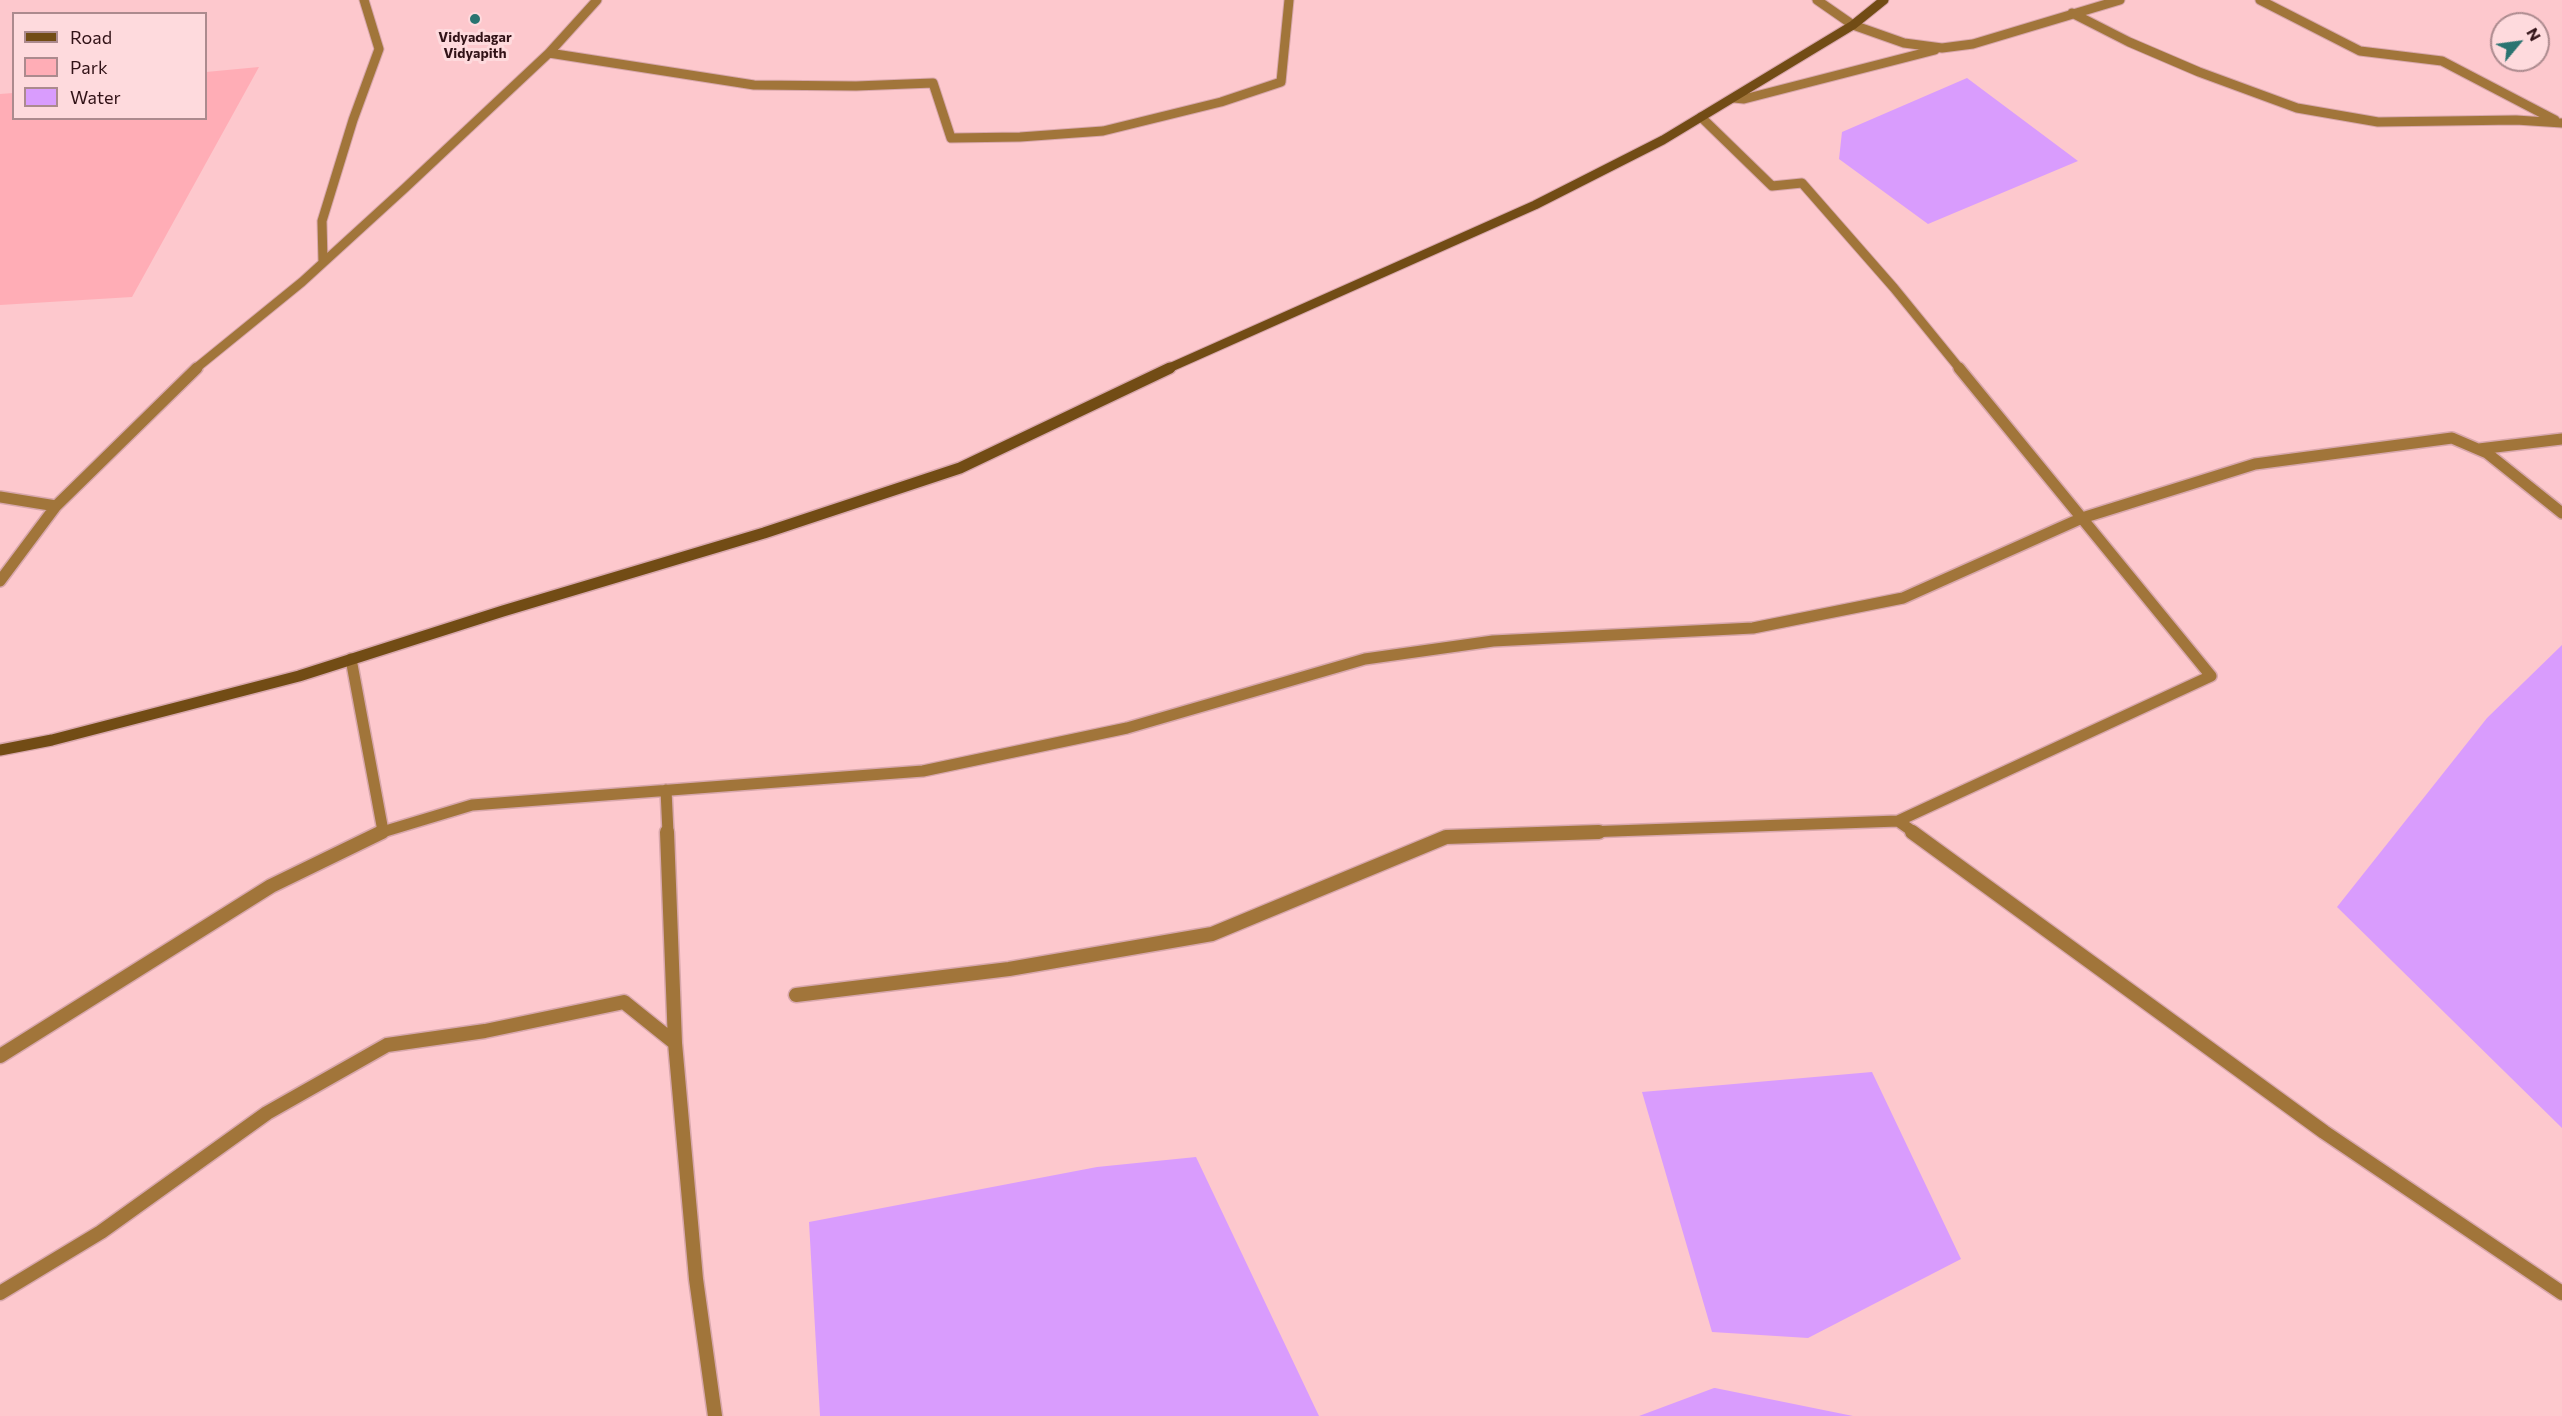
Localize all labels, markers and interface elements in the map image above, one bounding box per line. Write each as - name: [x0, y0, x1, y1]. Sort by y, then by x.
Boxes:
- legend: [12, 12, 207, 120]
- marker: Vidyadagar Vidyapith: [468, 12, 482, 26]
- north arrow: [2490, 12, 2550, 72]
- text: N: [2523, 24, 2546, 44]
- text: Road: [70, 26, 112, 48]
- place label: Vidyadagar Vidyapith: [438, 29, 512, 62]
- text: Park: [70, 56, 108, 78]
- text: Water: [70, 86, 121, 108]

